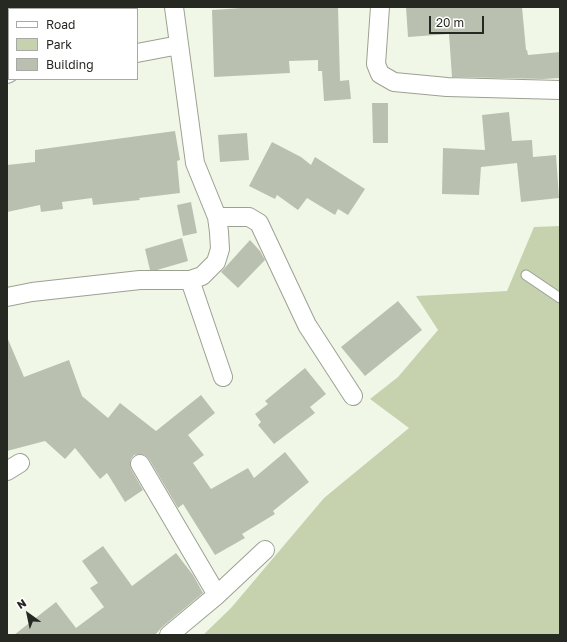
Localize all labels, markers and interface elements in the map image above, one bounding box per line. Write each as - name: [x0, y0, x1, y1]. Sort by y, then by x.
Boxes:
- legend: [8, 8, 138, 80]
- scale bar: [431, 8, 486, 34]
- text: 20 m: [436, 15, 464, 30]
- text: Road: [46, 17, 75, 32]
- text: Park: [46, 37, 72, 52]
- text: Building: [46, 57, 94, 72]
- north arrow: [8, 594, 48, 634]
- text: N: [14, 596, 28, 611]

